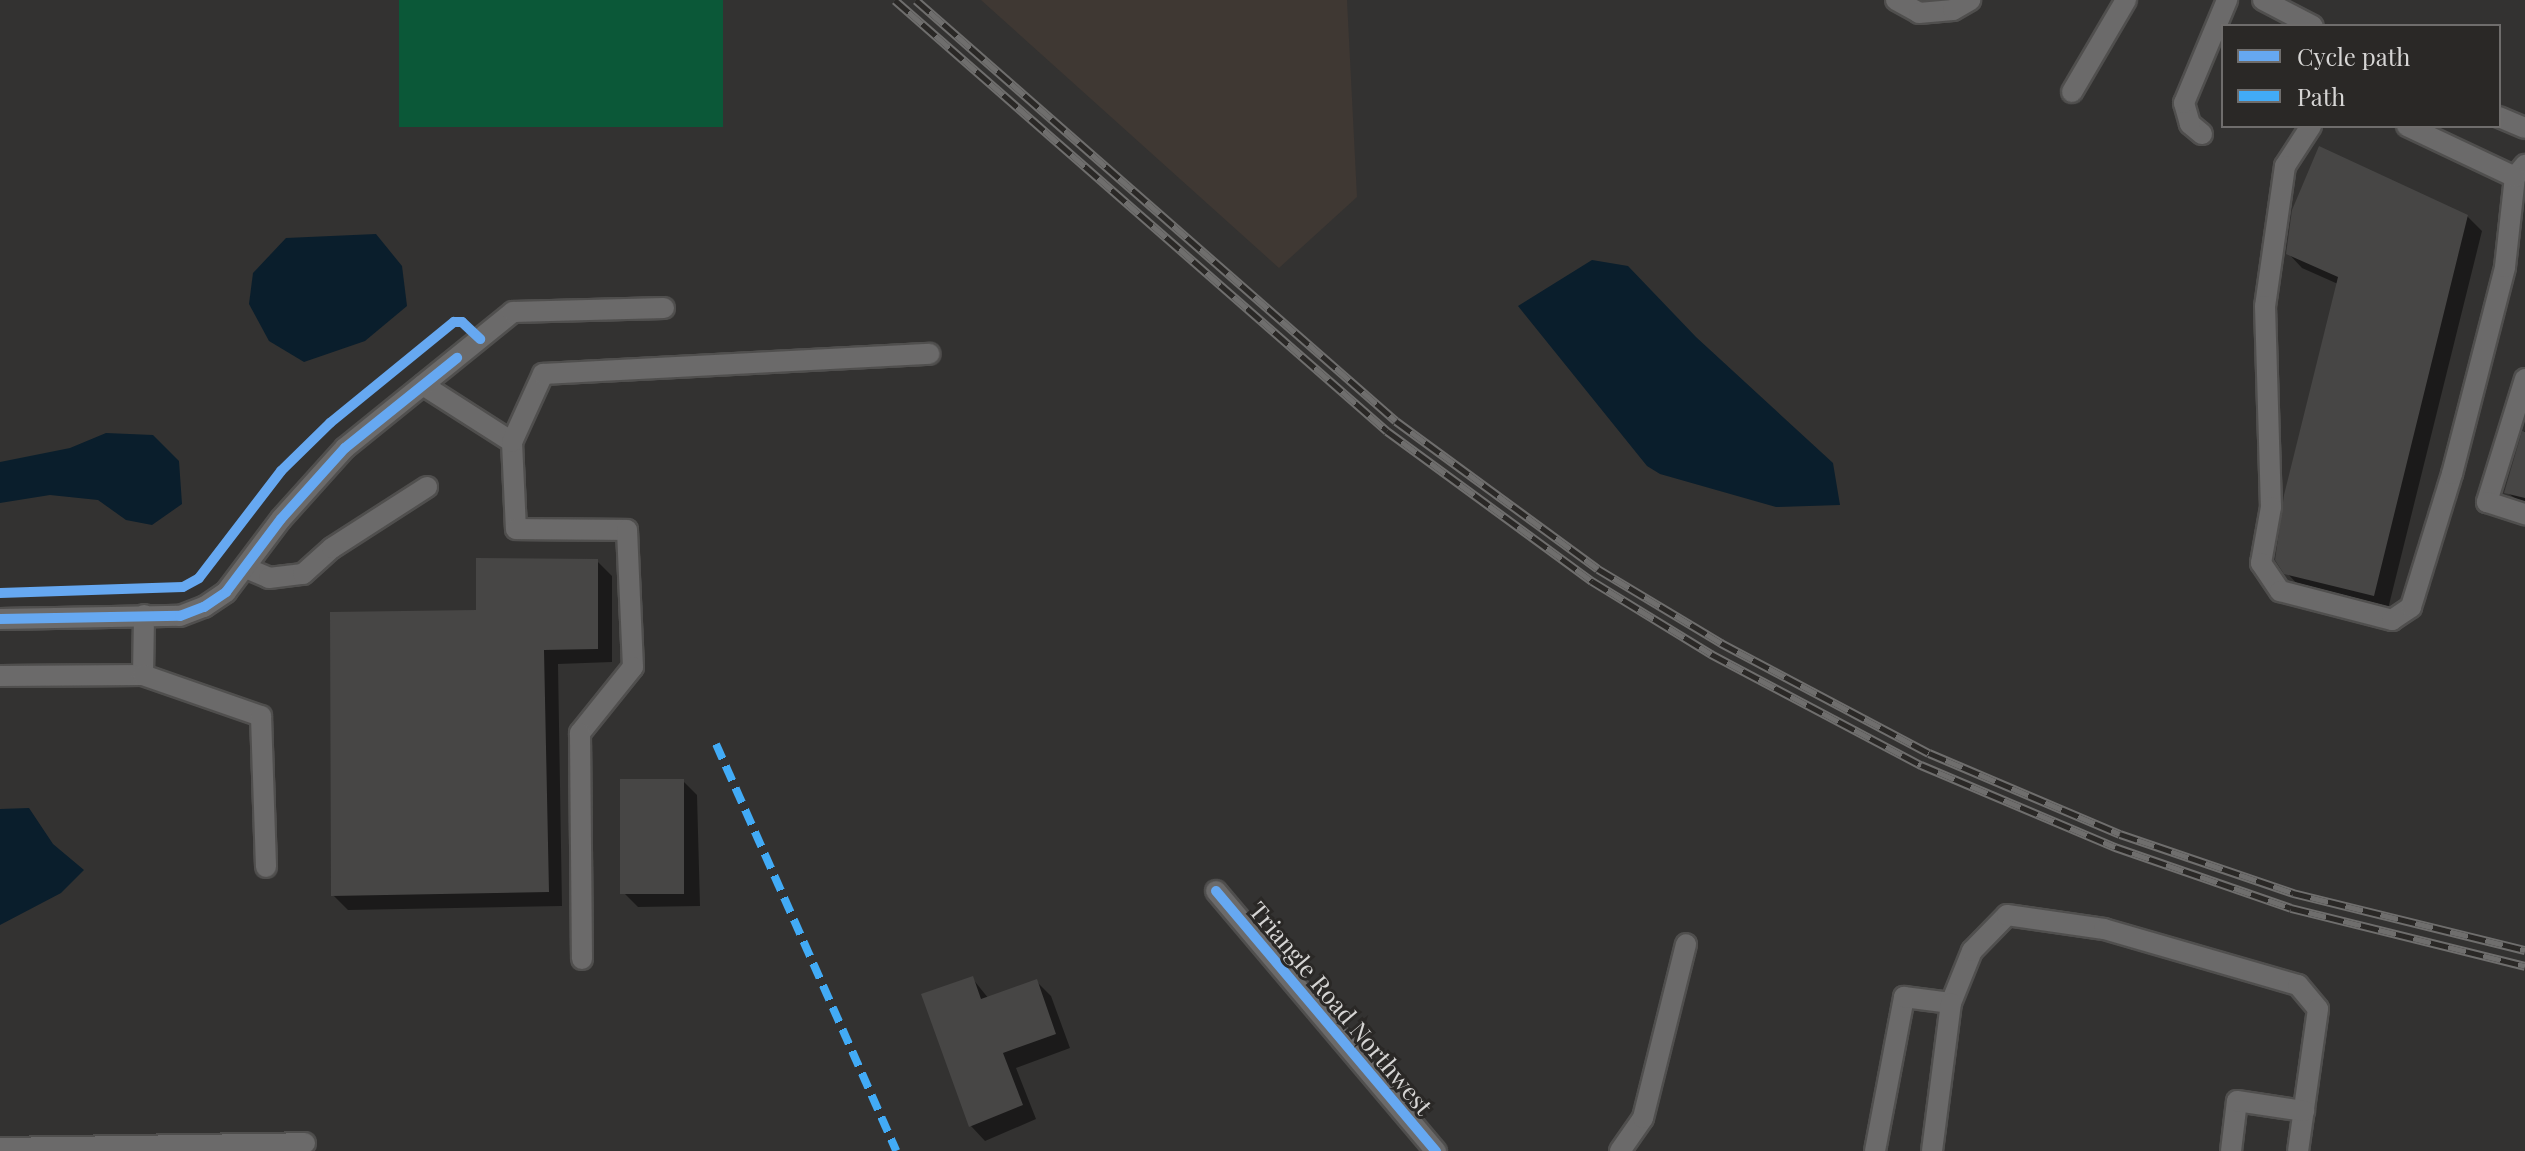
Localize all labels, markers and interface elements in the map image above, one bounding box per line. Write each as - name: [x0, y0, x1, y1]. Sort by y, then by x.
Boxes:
- legend: [2221, 24, 2501, 128]
- text: Cycle path: [2297, 40, 2410, 72]
- text: Path: [2297, 80, 2345, 112]
- street label: Triangle Road Northwest: [1244, 896, 1438, 1120]

